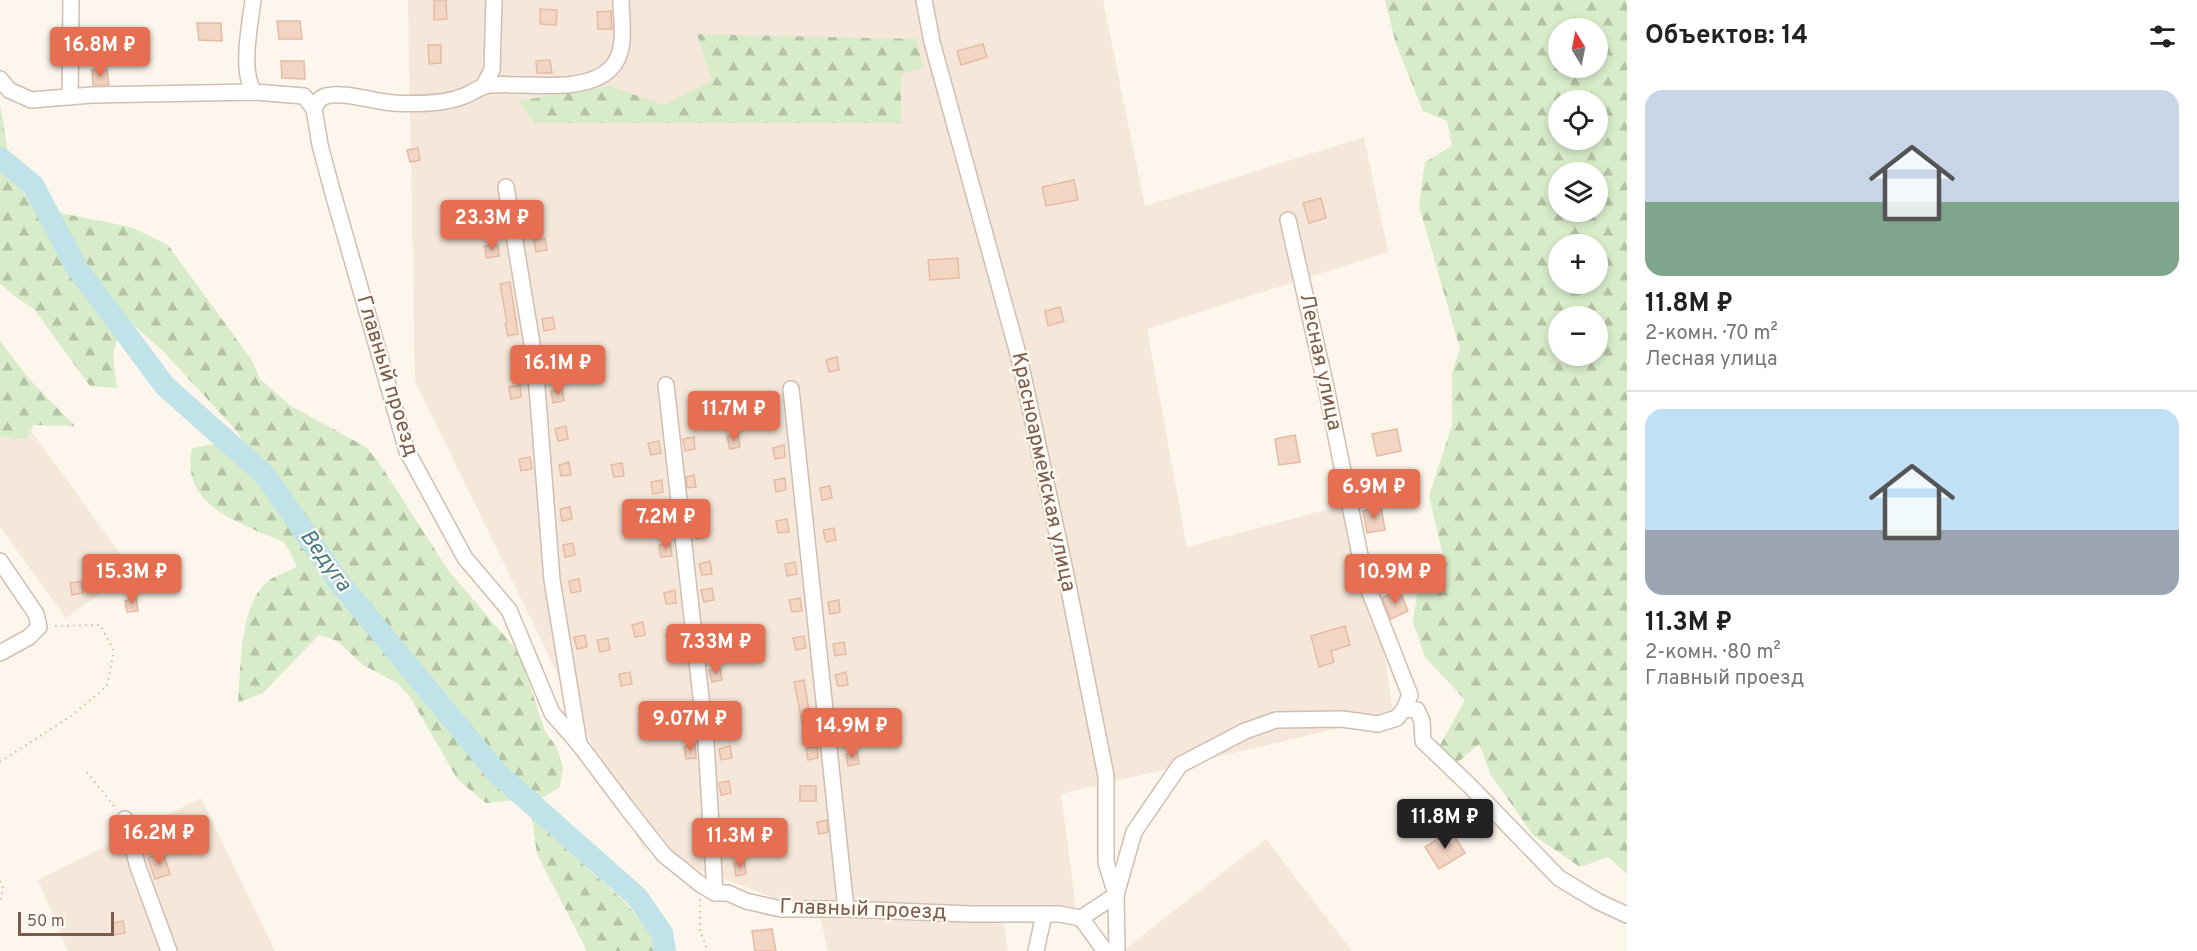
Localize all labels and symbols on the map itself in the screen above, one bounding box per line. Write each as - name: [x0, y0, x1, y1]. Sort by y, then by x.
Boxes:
- north arrow: [1548, 18, 1608, 78]
- pin: 16.8M ₽: [45, 27, 155, 78]
- pin: 23.3M ₽: [437, 200, 547, 251]
- street label: Лесная улица: [1292, 291, 1348, 433]
- street label: Главный проезд: [350, 292, 424, 460]
- pin: 16.1M ₽: [503, 345, 613, 396]
- street label: Красноармейская улица: [1004, 350, 1082, 594]
- pin: 11.7M ₽: [679, 391, 789, 442]
- pin: 6.9M ₽: [1325, 469, 1423, 520]
- pin: 7.2M ₽: [617, 499, 715, 550]
- water label: Ведуга: [293, 525, 357, 598]
- pin: 15.3M ₽: [77, 554, 187, 605]
- pin: 10.9M ₽: [1340, 554, 1450, 605]
- pin: 7.33M ₽: [661, 624, 771, 675]
- pin: 9.07M ₽: [635, 701, 745, 752]
- pin: 14.9M ₽: [797, 708, 907, 759]
- pin: 11.8M ₽: [1390, 799, 1500, 850]
- pin: 16.2M ₽: [104, 815, 214, 866]
- pin: 11.3M ₽: [685, 818, 795, 869]
- street label: Главный проезд: [779, 894, 947, 926]
- scale bar: [18, 909, 114, 936]

